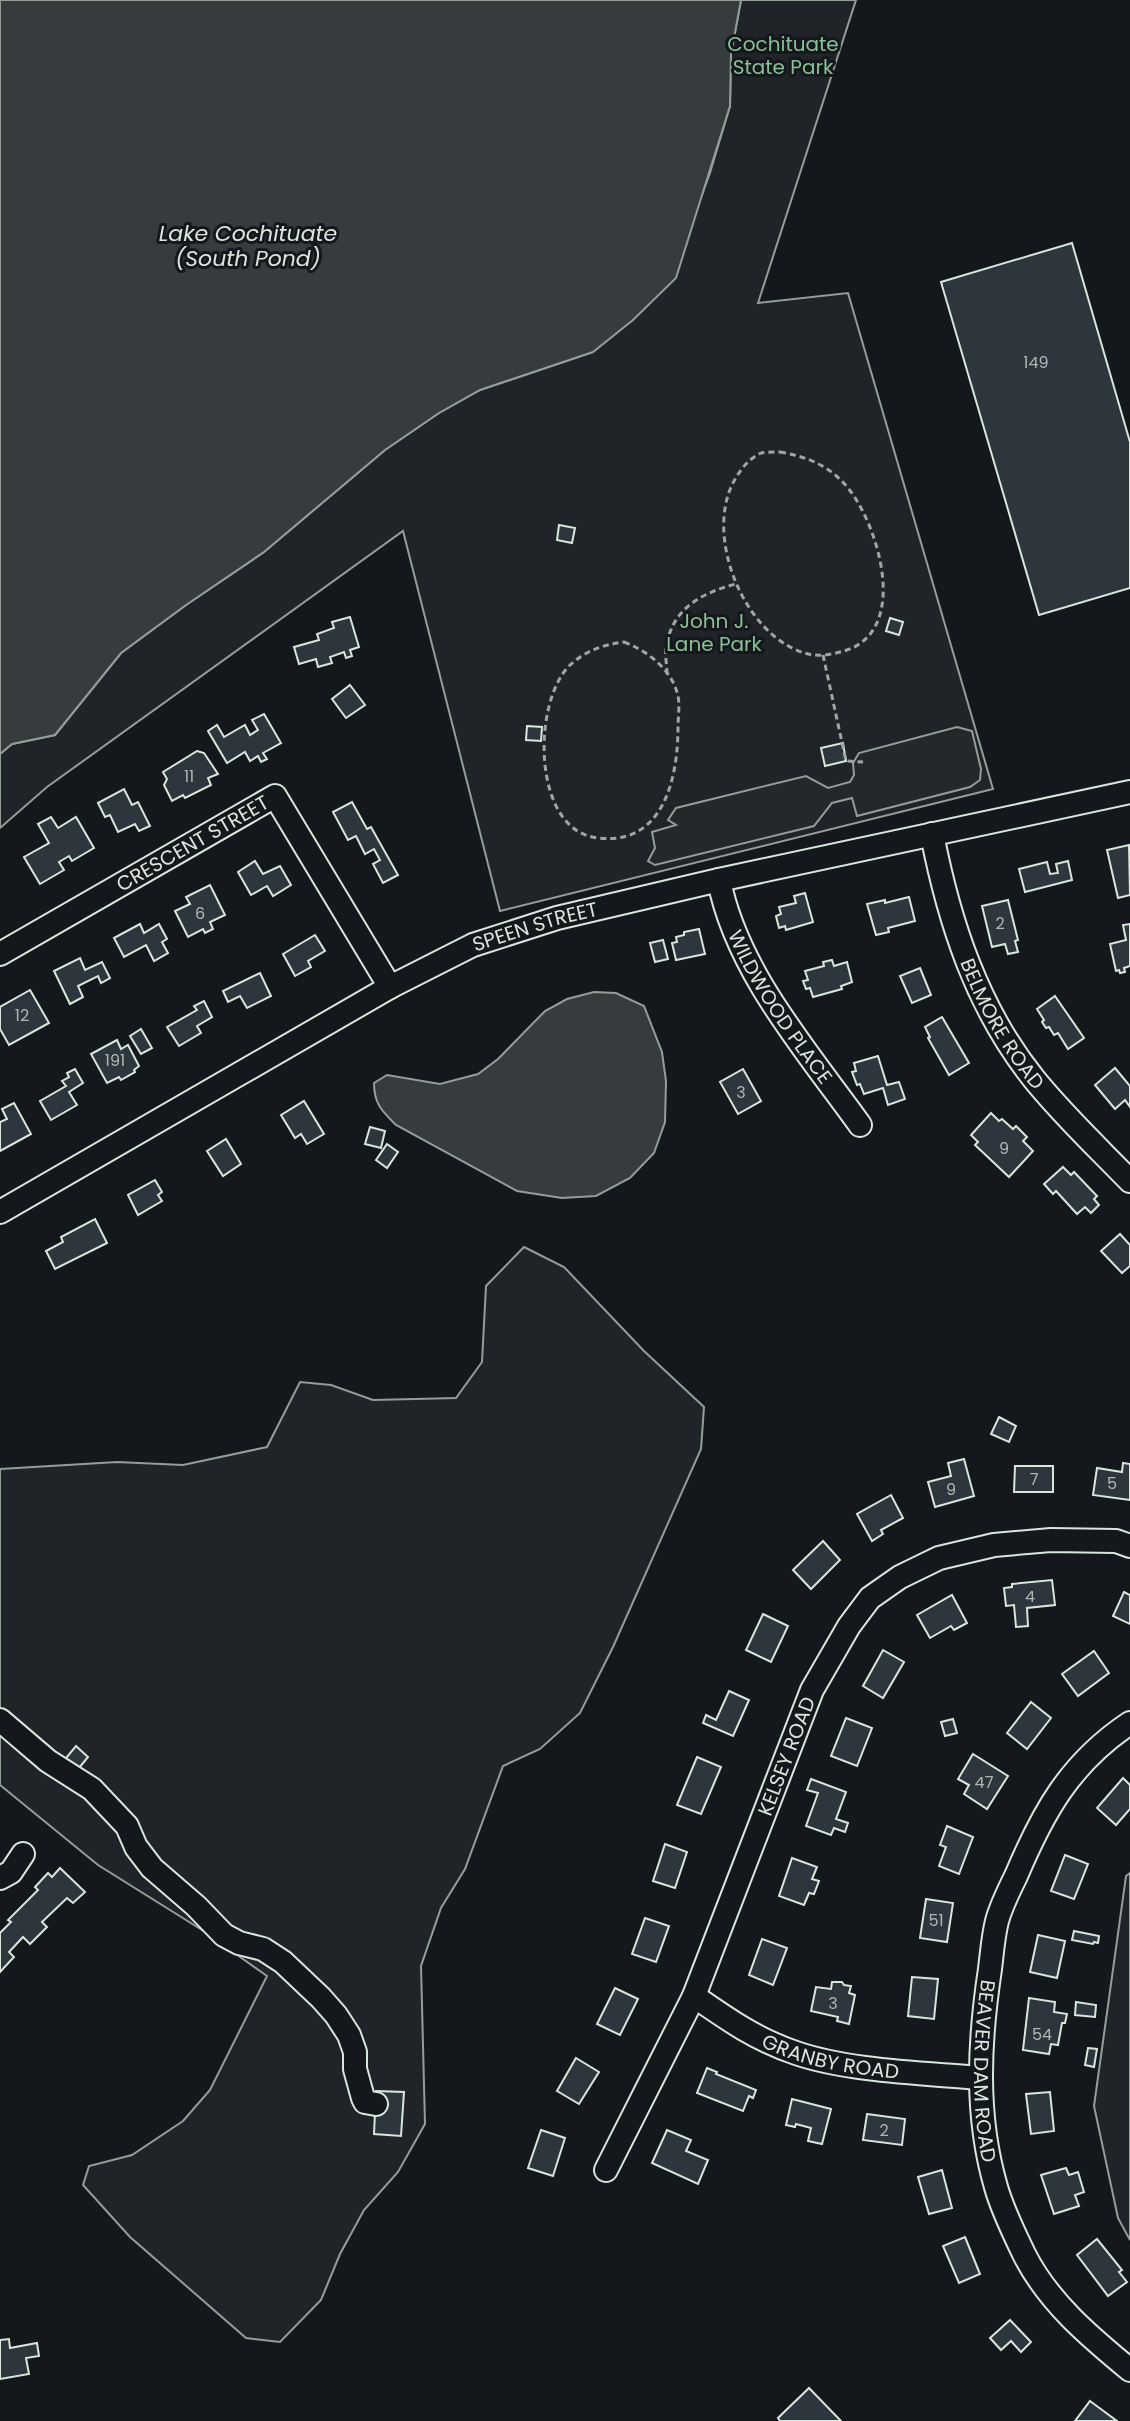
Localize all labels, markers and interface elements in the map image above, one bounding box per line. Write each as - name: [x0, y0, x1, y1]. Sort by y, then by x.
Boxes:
- park label: Cochituate State Park: [727, 30, 839, 81]
- water label: Lake Cochituate (South Pond): [159, 218, 337, 274]
- house number: 149: [1023, 351, 1049, 374]
- park label: John J. Lane Park: [666, 607, 762, 658]
- house number: 11: [184, 765, 194, 788]
- street label: CRESCENT STREET: [111, 788, 274, 898]
- street label: SPEEN STREET: [469, 895, 600, 958]
- house number: 6: [195, 902, 205, 925]
- house number: 2: [995, 912, 1005, 935]
- street label: WILDWOOD PLACE: [721, 925, 839, 1090]
- street label: BELMORE ROAD: [954, 954, 1051, 1095]
- house number: 12: [15, 1004, 29, 1027]
- house number: 191: [105, 1049, 125, 1072]
- house number: 3: [736, 1081, 746, 1104]
- house number: 9: [999, 1137, 1009, 1160]
- house number: 7: [1030, 1468, 1039, 1491]
- house number: 5: [1107, 1472, 1117, 1495]
- house number: 9: [946, 1478, 956, 1501]
- house number: 4: [1025, 1585, 1035, 1608]
- street label: KELSEY ROAD: [751, 1693, 822, 1820]
- house number: 47: [975, 1771, 994, 1794]
- house number: 51: [928, 1909, 944, 1932]
- street label: BEAVER DAM ROAD: [967, 1978, 1003, 2165]
- house number: 3: [828, 1992, 838, 2015]
- house number: 54: [1032, 2023, 1052, 2046]
- street label: GRANBY ROAD: [757, 2027, 900, 2086]
- house number: 2: [879, 2119, 889, 2142]

